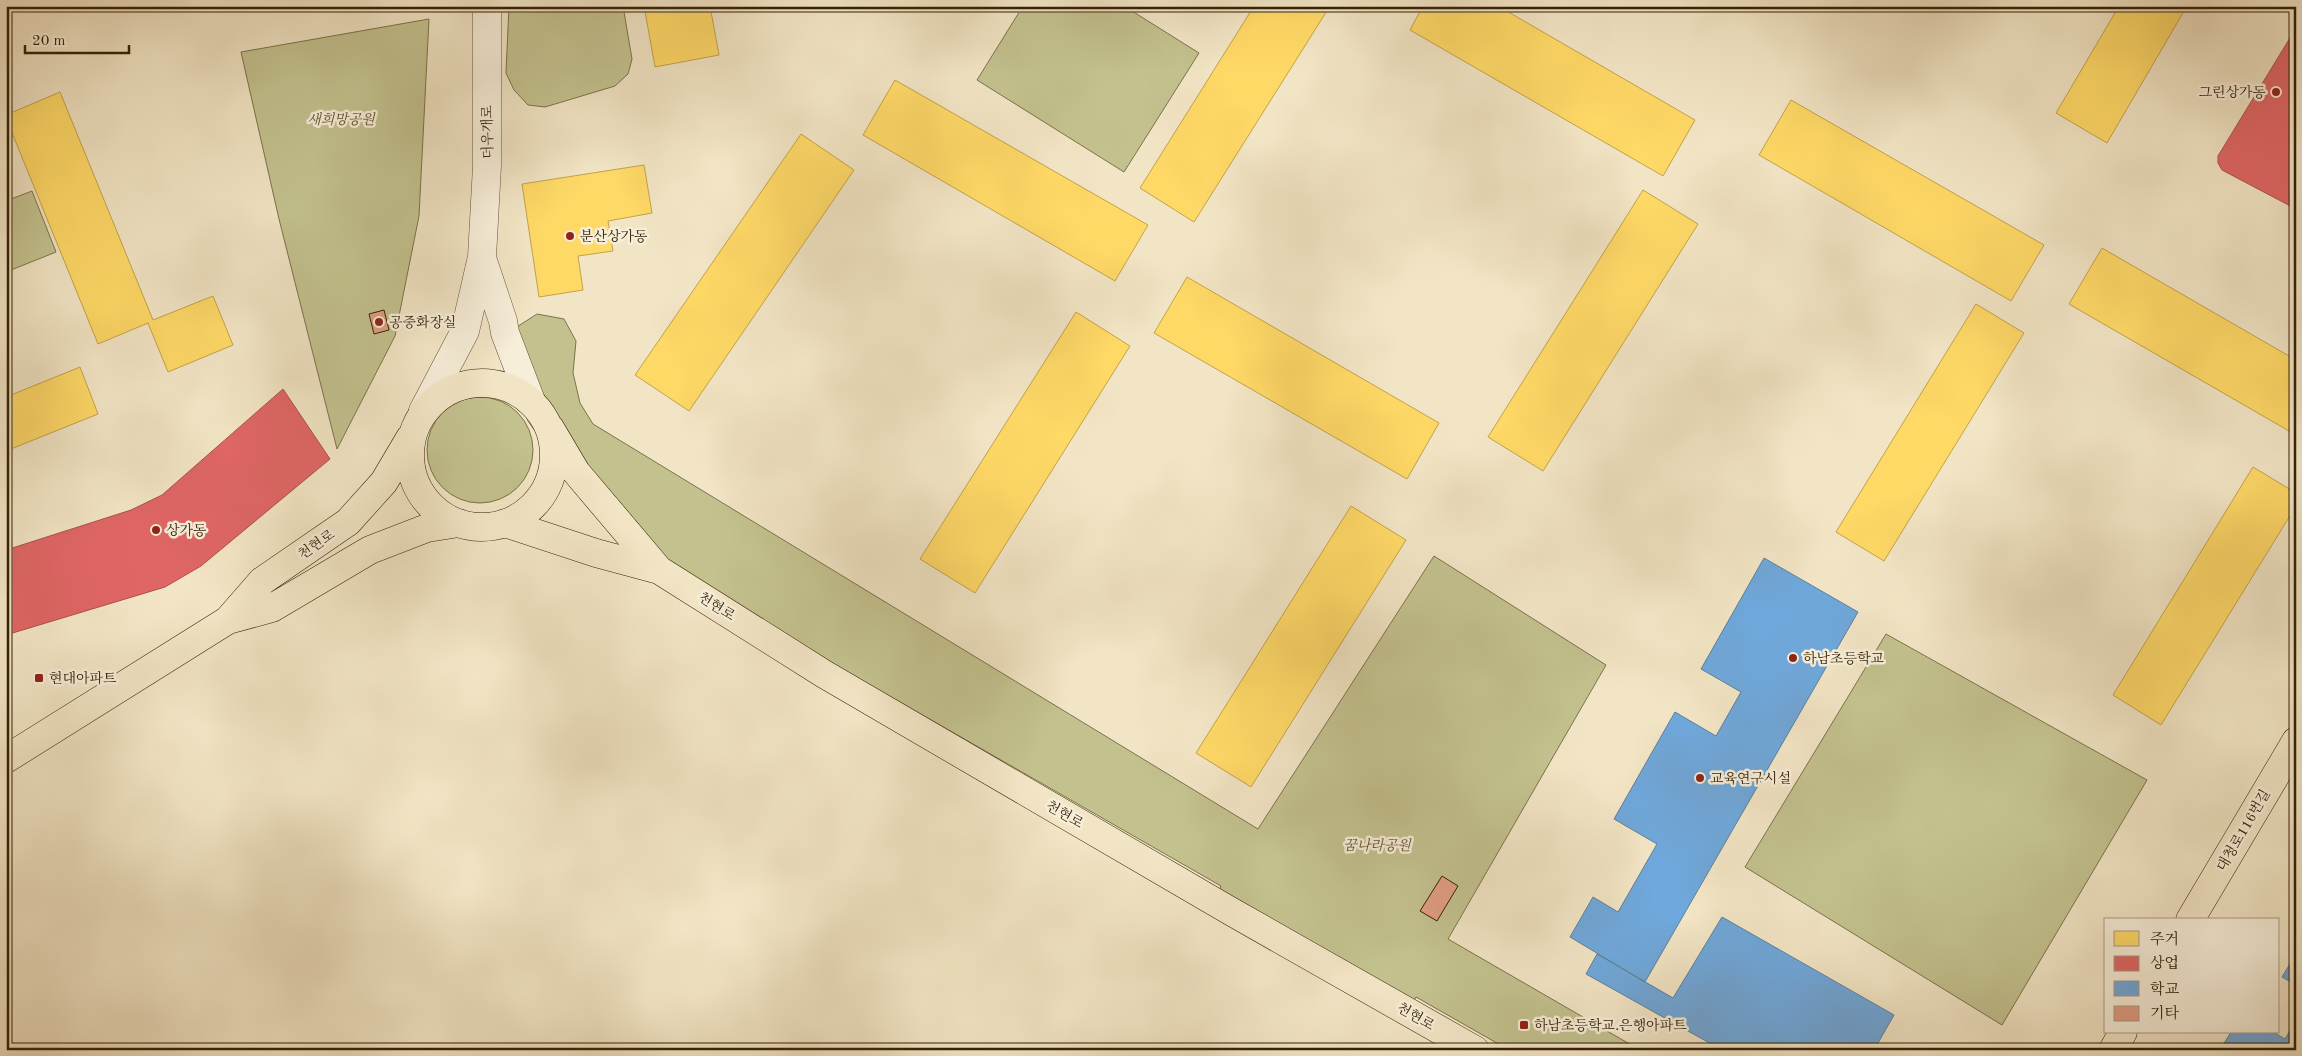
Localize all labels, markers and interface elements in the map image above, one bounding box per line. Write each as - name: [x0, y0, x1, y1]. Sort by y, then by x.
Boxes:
- scale bar: [25, 22, 129, 54]
- text: 20 m: [32, 34, 66, 49]
- place label: 그린상가동: [2198, 85, 2266, 100]
- marker: 그린상가동: [2270, 86, 2282, 98]
- street label: 더우개로: [480, 104, 495, 159]
- park label: 새희망공원: [307, 112, 376, 127]
- place label: 분산상가동: [580, 228, 648, 244]
- marker: 분산상가동: [564, 230, 576, 242]
- place label: 공중화장실: [389, 315, 457, 330]
- marker: 공중화장실: [373, 316, 385, 328]
- place label: 상가동: [166, 523, 207, 538]
- marker: 상가동: [150, 524, 162, 536]
- street label: 천현로: [295, 526, 338, 562]
- street label: 천현로: [696, 589, 738, 624]
- place label: 하남초등학교: [1803, 651, 1885, 666]
- marker: 하남초등학교: [1787, 652, 1799, 664]
- place label: 현대아파트: [49, 671, 117, 686]
- marker: 현대아파트: [33, 672, 45, 684]
- place label: 교육연구시설: [1710, 771, 1791, 786]
- marker: 교육연구시설: [1694, 772, 1706, 784]
- street label: 대청로116번길: [2214, 787, 2273, 874]
- street label: 천현로: [1043, 798, 1086, 831]
- park label: 꿈나라공원: [1343, 838, 1412, 853]
- legend: [2104, 918, 2280, 1034]
- text: 주거: [2150, 931, 2179, 948]
- text: 상업: [2150, 955, 2179, 972]
- text: 학교: [2150, 981, 2179, 998]
- street label: 천현로: [1394, 1000, 1437, 1033]
- text: 기타: [2150, 1005, 2179, 1022]
- place label: 하남초등학교.은행아파트: [1534, 1018, 1687, 1033]
- marker: 하남초등학교.은행아파트: [1518, 1019, 1530, 1031]

